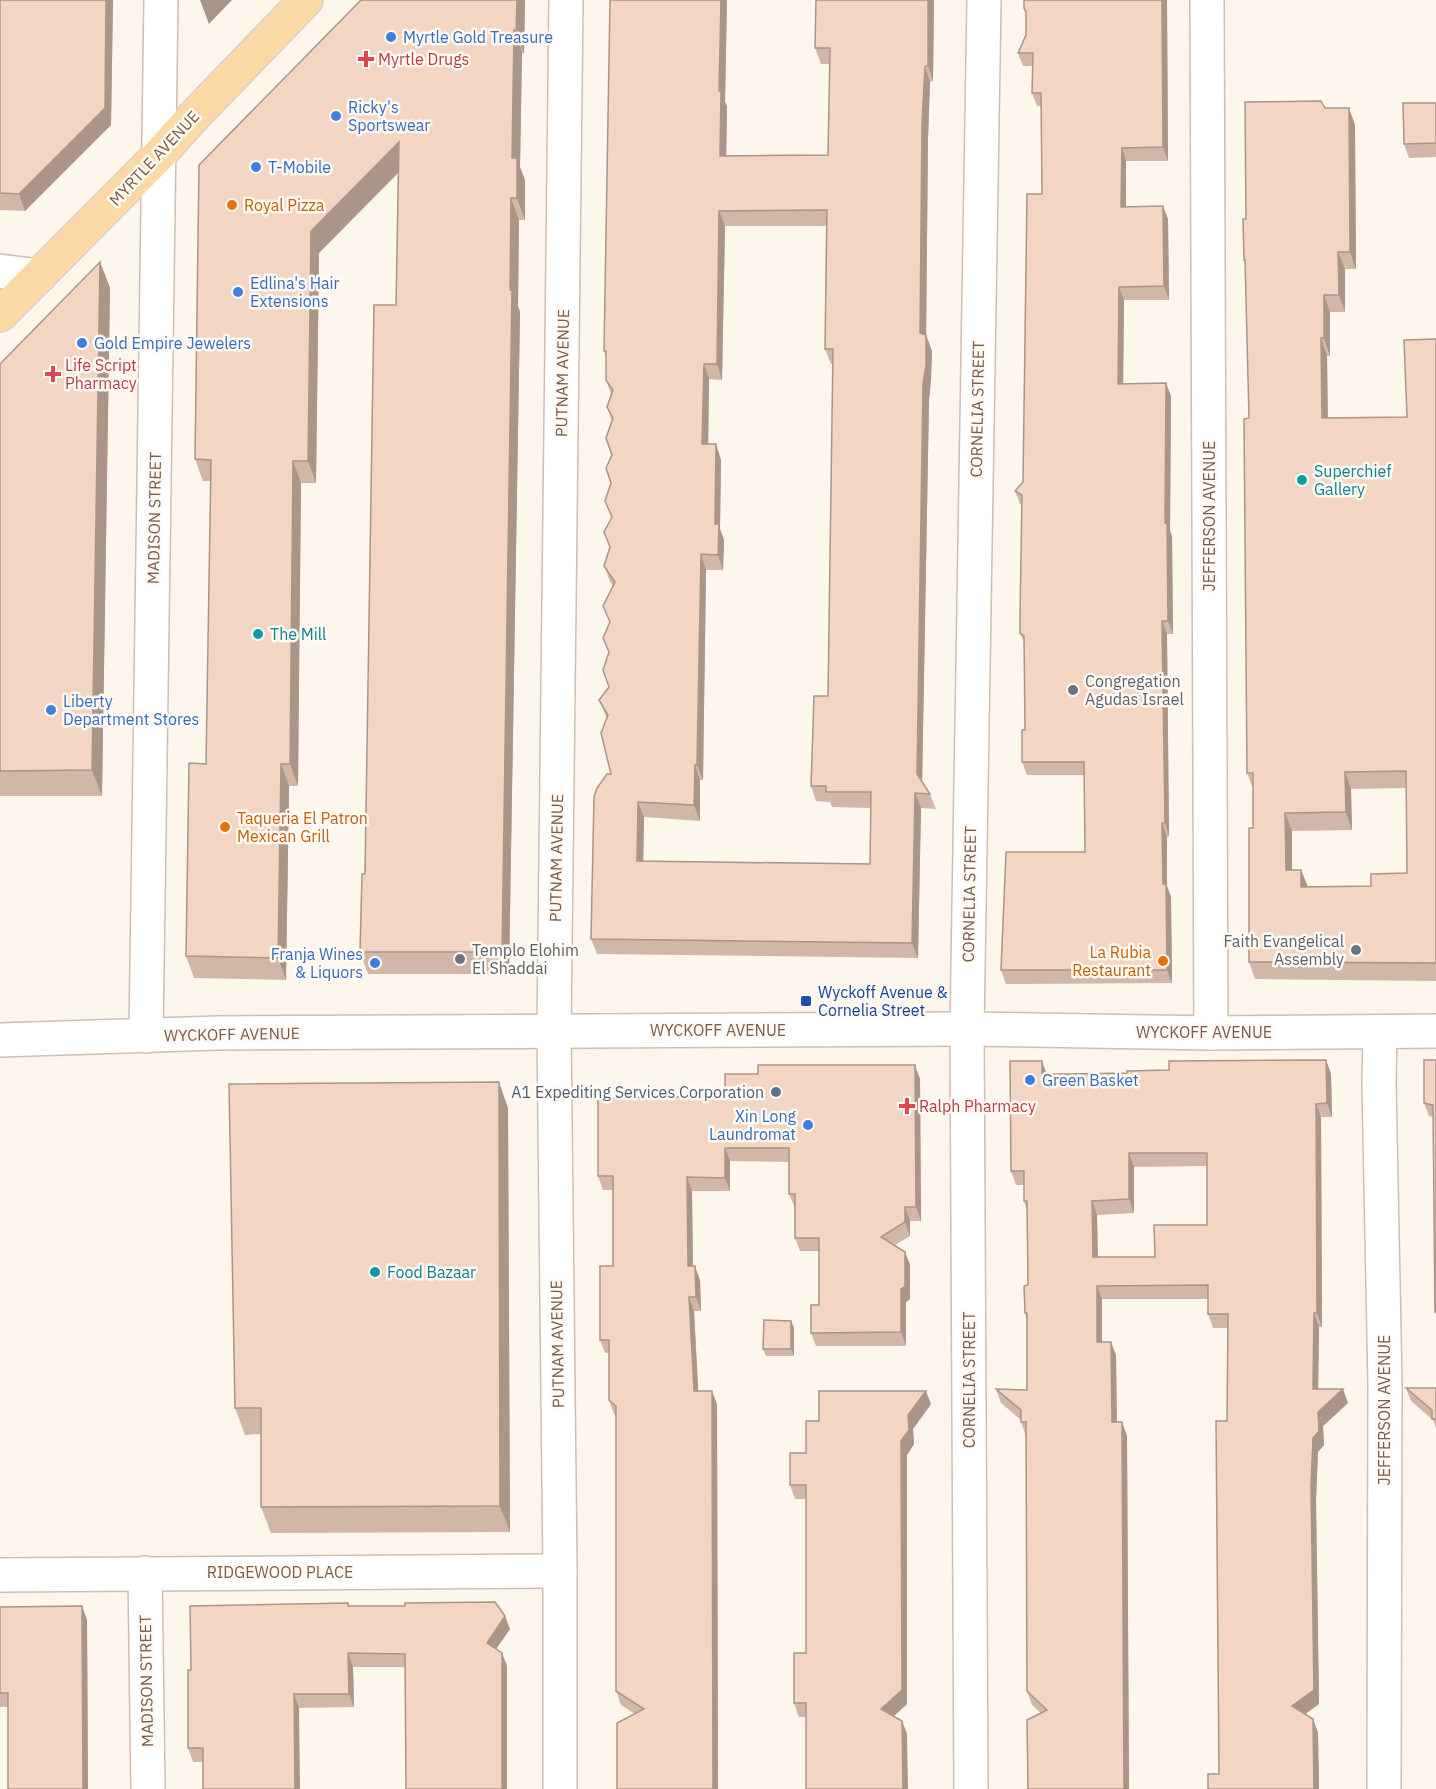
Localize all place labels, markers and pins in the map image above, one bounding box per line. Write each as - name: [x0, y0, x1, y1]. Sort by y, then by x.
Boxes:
- place label: Myrtle Gold Treasure: [403, 27, 553, 47]
- marker: Myrtle Gold Treasure: [384, 30, 398, 44]
- place label: Myrtle Drugs: [378, 49, 469, 69]
- marker: Myrtle Drugs: [359, 52, 373, 66]
- place label: Ricky's Sportswear: [348, 97, 430, 135]
- marker: Ricky's Sportswear: [329, 109, 343, 123]
- place label: T-Mobile: [268, 157, 331, 177]
- marker: T-Mobile: [249, 160, 263, 174]
- place label: Royal Pizza: [244, 195, 325, 215]
- marker: Royal Pizza: [225, 198, 239, 212]
- place label: Edlina's Hair Extensions: [250, 273, 339, 311]
- marker: Edlina's Hair Extensions: [231, 285, 245, 299]
- place label: Gold Empire Jewelers: [94, 333, 251, 353]
- marker: Gold Empire Jewelers: [75, 336, 89, 350]
- place label: Life Script Pharmacy: [65, 355, 137, 393]
- marker: Life Script Pharmacy: [46, 367, 60, 381]
- place label: Superchief Gallery: [1314, 461, 1391, 499]
- marker: Superchief Gallery: [1295, 473, 1309, 487]
- place label: The Mill: [270, 624, 326, 644]
- marker: The Mill: [251, 627, 265, 641]
- place label: Congregation Agudas Israel: [1085, 671, 1184, 709]
- marker: Congregation Agudas Israel: [1066, 683, 1080, 697]
- place label: Liberty Department Stores: [63, 691, 199, 729]
- marker: Liberty Department Stores: [44, 703, 58, 717]
- place label: Taqueria El Patron Mexican Grill: [237, 808, 368, 846]
- marker: Taqueria El Patron Mexican Grill: [218, 820, 232, 834]
- place label: Faith Evangelical Assembly: [1224, 931, 1344, 969]
- place label: Templo Elohim El Shaddai: [472, 940, 579, 978]
- place label: La Rubia Restaurant: [1072, 942, 1151, 980]
- marker: Faith Evangelical Assembly: [1349, 943, 1363, 957]
- place label: Franja Wines & Liquors: [271, 944, 363, 982]
- marker: Templo Elohim El Shaddai: [453, 952, 467, 966]
- marker: La Rubia Restaurant: [1156, 954, 1170, 968]
- marker: Franja Wines & Liquors: [368, 956, 382, 970]
- place label: Wyckoff Avenue & Cornelia Street: [818, 982, 948, 1020]
- marker: Wyckoff Avenue & Cornelia Street: [799, 994, 813, 1008]
- place label: Green Basket: [1042, 1070, 1139, 1090]
- marker: Green Basket: [1023, 1073, 1037, 1087]
- place label: A1 Expediting Services Corporation: [511, 1082, 764, 1102]
- marker: A1 Expediting Services Corporation: [769, 1085, 783, 1099]
- place label: Ralph Pharmacy: [919, 1096, 1036, 1116]
- marker: Ralph Pharmacy: [900, 1099, 914, 1113]
- place label: Xin Long Laundromat: [709, 1106, 797, 1144]
- marker: Xin Long Laundromat: [801, 1118, 815, 1132]
- place label: Food Bazaar: [387, 1262, 476, 1282]
- marker: Food Bazaar: [368, 1265, 382, 1279]

